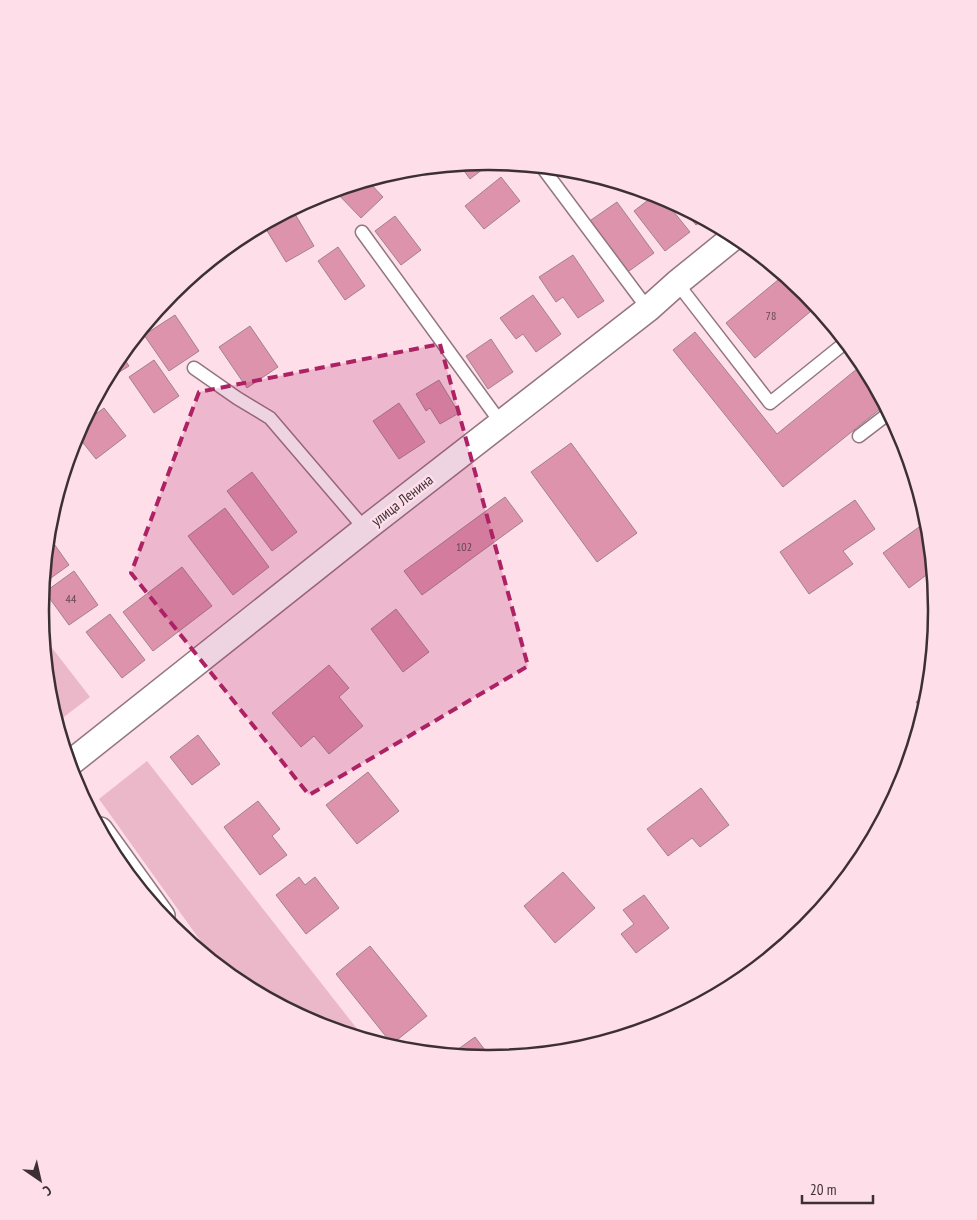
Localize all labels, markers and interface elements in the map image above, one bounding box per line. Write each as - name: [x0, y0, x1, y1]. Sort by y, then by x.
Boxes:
- house number: 78: [766, 308, 776, 323]
- street label: улица Ленина: [367, 470, 437, 530]
- house number: 102: [456, 539, 472, 554]
- house number: 44: [66, 591, 77, 606]
- north arrow: [15, 1155, 65, 1205]
- scale bar: [802, 1172, 873, 1204]
- text: 20 m: [810, 1180, 836, 1199]
- text: С: [39, 1182, 55, 1200]

